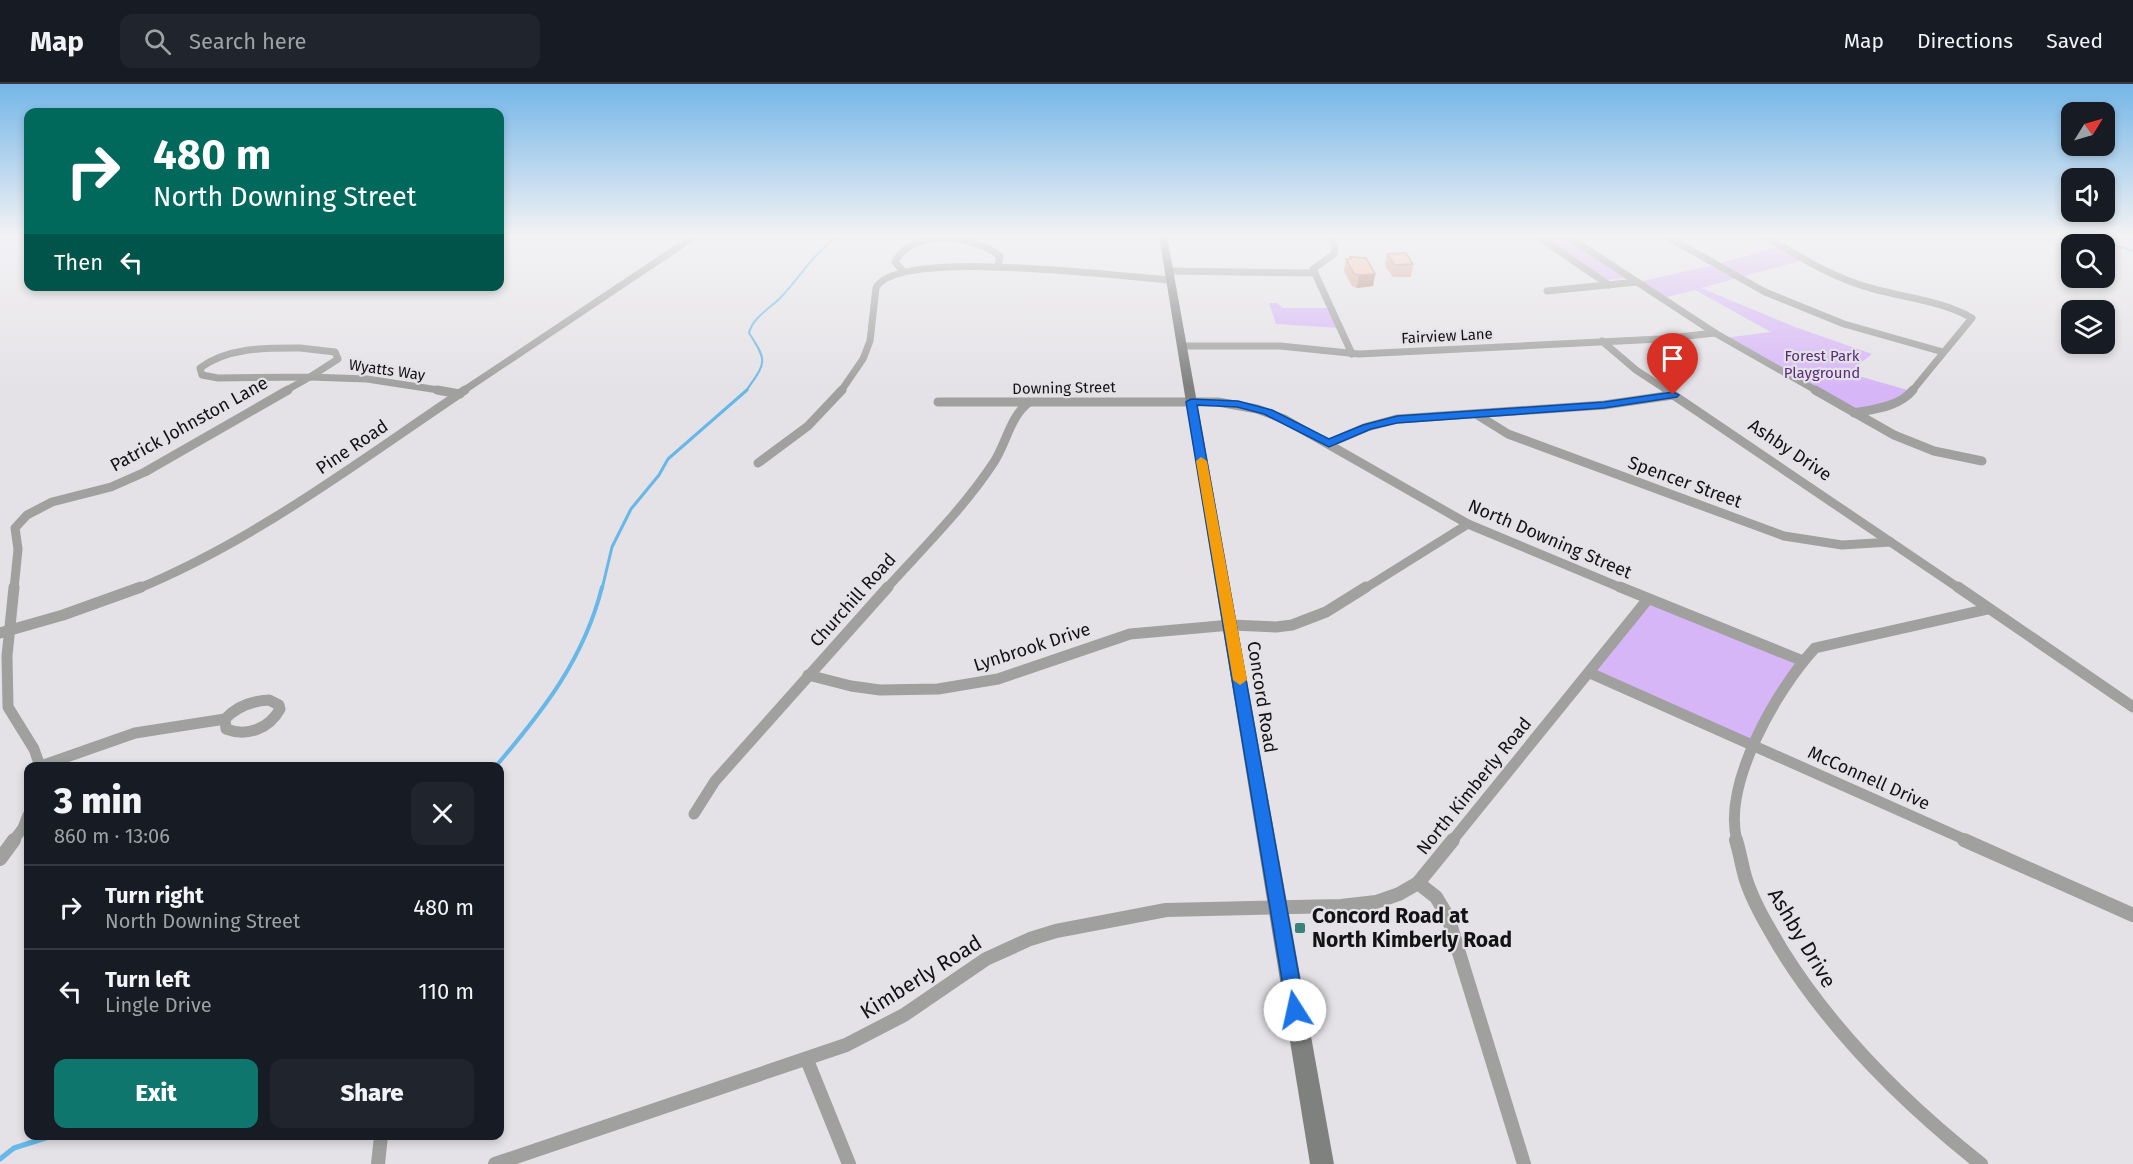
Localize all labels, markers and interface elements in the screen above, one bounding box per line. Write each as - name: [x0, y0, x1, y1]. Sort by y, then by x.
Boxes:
- search box: [120, 14, 540, 68]
- text: Map: [30, 25, 84, 58]
- icon: search: [141, 25, 174, 58]
- text: Search here: [189, 28, 307, 55]
- text: Map: [1844, 28, 1884, 54]
- text: Directions: [1917, 28, 2013, 54]
- text: Saved: [2046, 28, 2103, 54]
- north arrow: [2061, 102, 2115, 156]
- map controls: [2061, 102, 2115, 354]
- text: 480 m: [153, 130, 271, 180]
- icon: right: [54, 132, 132, 210]
- button: sound: [2061, 168, 2115, 222]
- text: North Downing Street: [153, 181, 417, 213]
- button: search: [2061, 234, 2115, 288]
- icon: left: [115, 246, 148, 279]
- text: Then: [54, 249, 103, 276]
- button: layers: [2061, 300, 2115, 354]
- street label: Fairview Lane: [1401, 325, 1493, 347]
- pin: [1647, 333, 1698, 395]
- icon: arrive: [1656, 342, 1689, 375]
- park label: Forest Park Playground: [1784, 347, 1860, 382]
- street label: Wyatts Way: [348, 356, 427, 384]
- street label: Patrick Johnston Lane: [106, 372, 272, 476]
- street label: Downing Street: [1012, 378, 1116, 398]
- street label: Ashby Drive: [1744, 414, 1836, 486]
- street label: Pine Road: [312, 415, 392, 479]
- street label: Spencer Street: [1625, 451, 1745, 513]
- street label: North Downing Street: [1465, 495, 1636, 584]
- street label: Churchill Road: [805, 549, 901, 651]
- street label: Lynbrook Drive: [971, 618, 1093, 676]
- street label: Concord Road: [1242, 639, 1282, 755]
- street label: North Kimberly Road: [1412, 713, 1536, 859]
- street label: McConnell Drive: [1805, 741, 1933, 815]
- text: 3 min: [54, 779, 142, 823]
- button: close: [411, 782, 474, 845]
- text: 860 m · 13:06: [54, 824, 170, 848]
- text: Turn right: [105, 882, 204, 909]
- street label: Ashby Drive: [1762, 883, 1842, 993]
- icon: right: [54, 891, 87, 924]
- text: 480 m: [413, 894, 474, 921]
- place label: Concord Road at North Kimberly Road: [1312, 903, 1512, 953]
- text: North Downing Street: [105, 909, 300, 933]
- marker: Concord Road at North Kimberly Road: [1293, 921, 1307, 935]
- street label: Kimberly Road: [855, 929, 987, 1025]
- text: Turn left: [105, 966, 190, 993]
- icon: left: [54, 975, 87, 1008]
- text: 110 m: [418, 978, 474, 1005]
- position arrow: [1263, 978, 1327, 1042]
- text: Lingle Drive: [105, 993, 212, 1017]
- button: Exit: [54, 1059, 258, 1128]
- button: Share: [270, 1059, 474, 1128]

